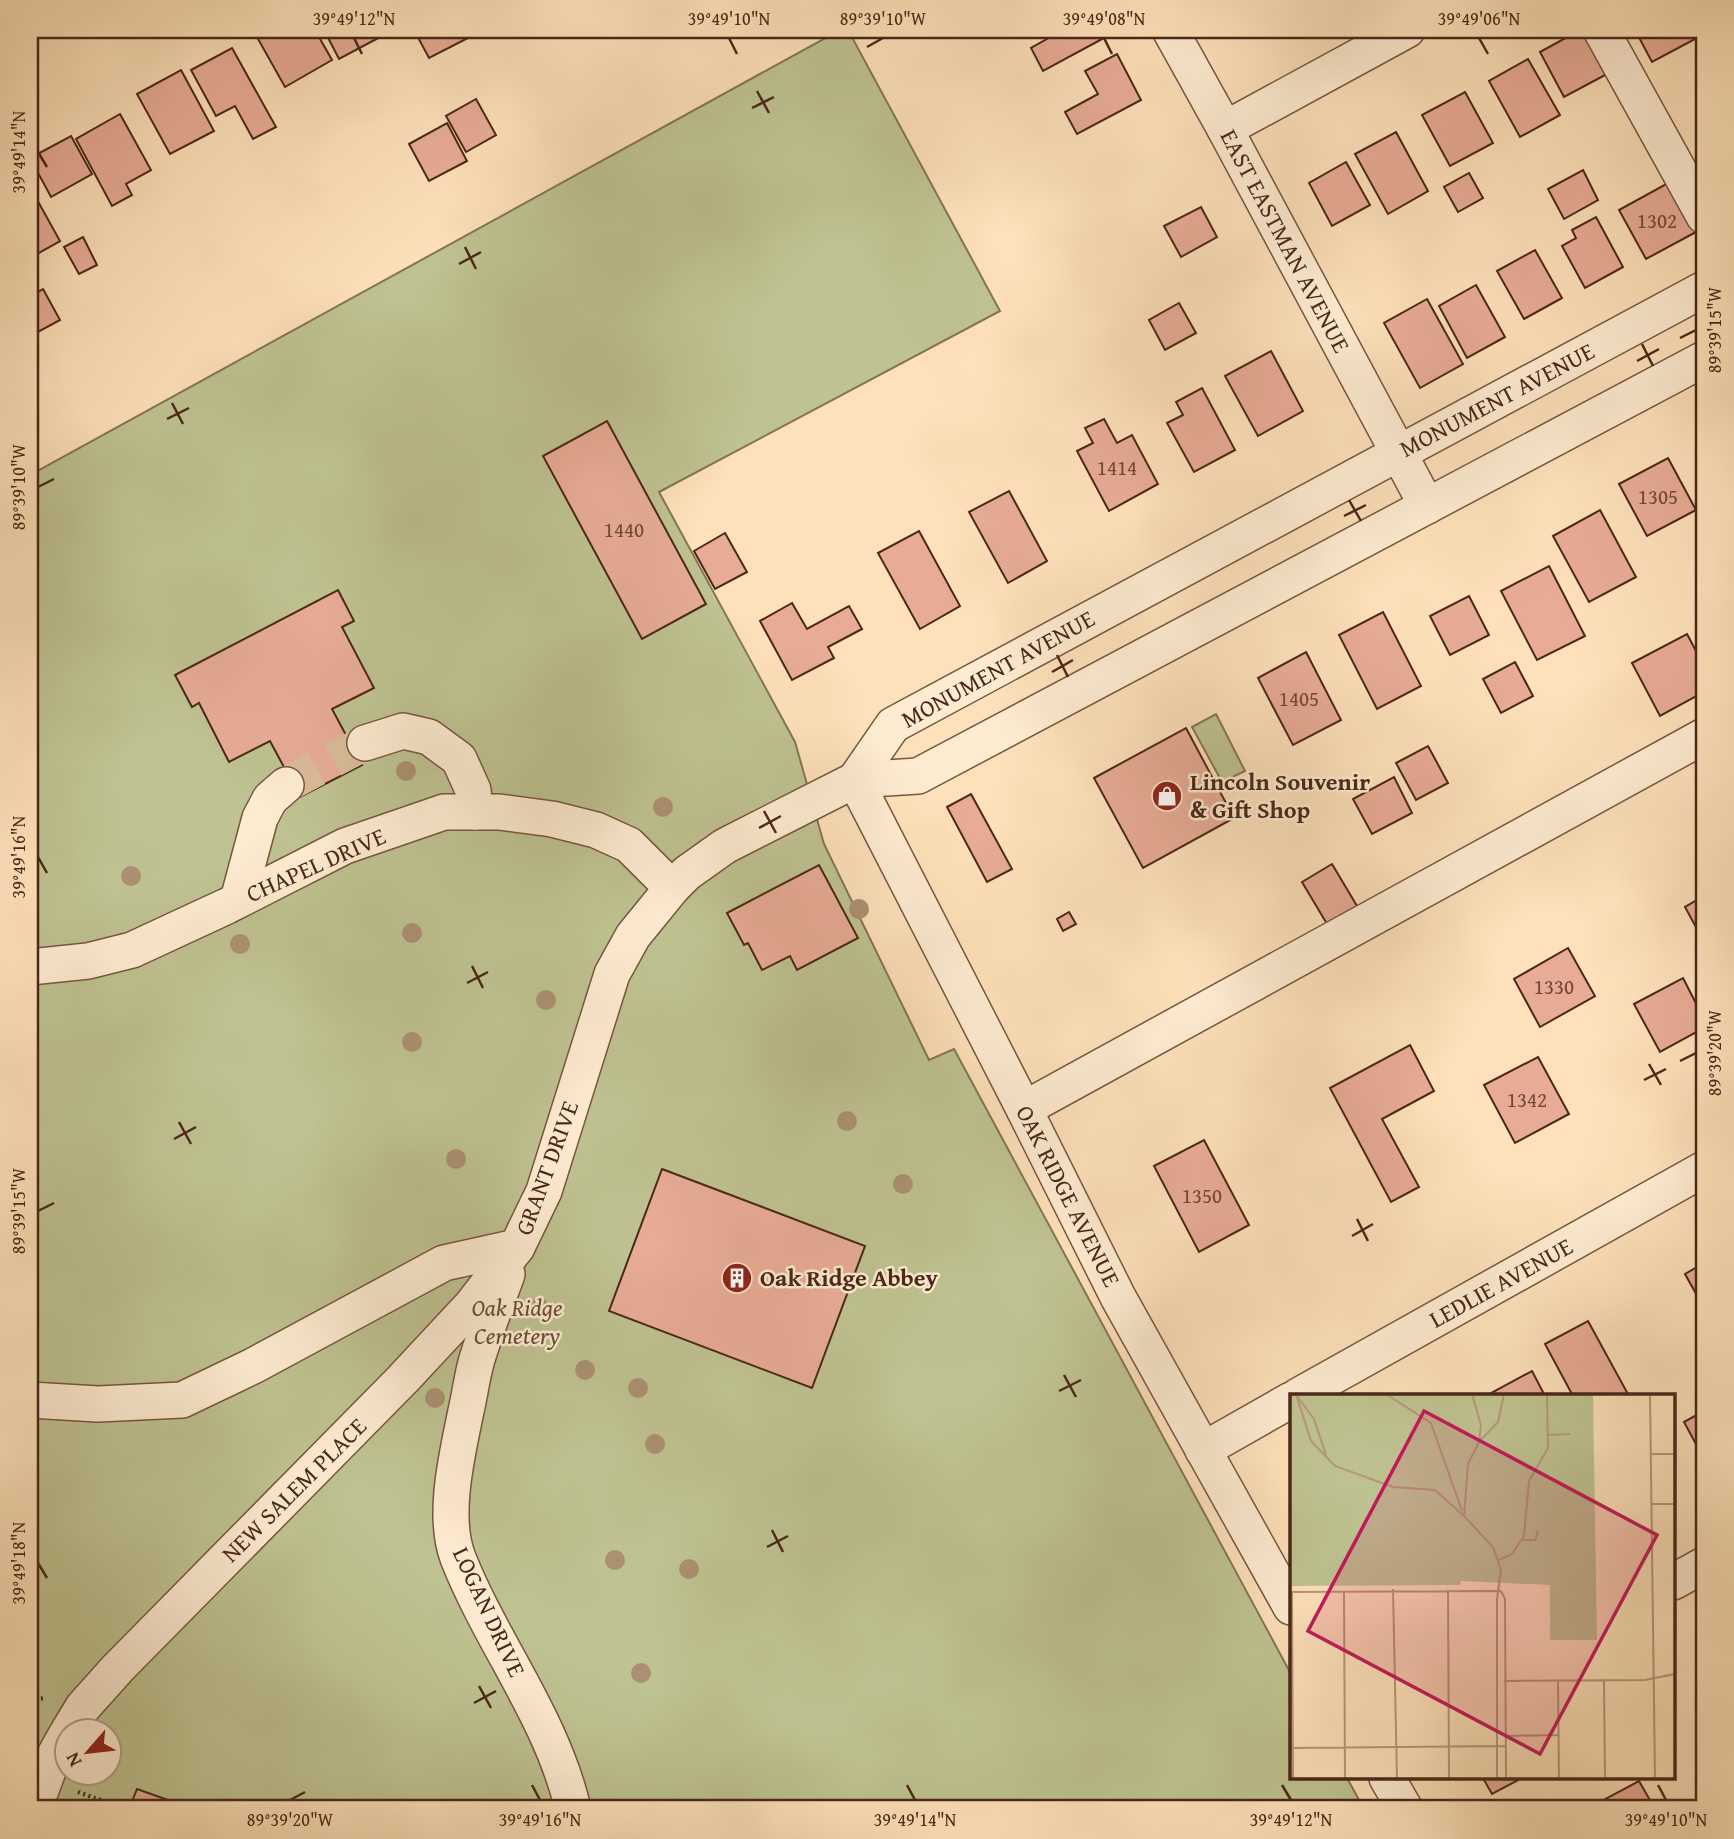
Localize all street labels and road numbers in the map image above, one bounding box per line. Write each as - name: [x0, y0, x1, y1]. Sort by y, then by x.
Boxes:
- street label: EAST EASTMAN AVENUE: [1212, 123, 1359, 359]
- street label: MONUMENT AVENUE: [1393, 333, 1600, 466]
- street label: MONUMENT AVENUE: [895, 601, 1101, 736]
- street label: CHAPEL DRIVE: [241, 818, 391, 911]
- street label: GRANT DRIVE: [506, 1096, 587, 1240]
- street label: OAK RIDGE AVENUE: [1008, 1099, 1129, 1293]
- street label: LEDLIE AVENUE: [1423, 1229, 1579, 1336]
- street label: NEW SALEM PLACE: [213, 1409, 374, 1570]
- street label: LOGAN DRIVE: [444, 1541, 535, 1682]

